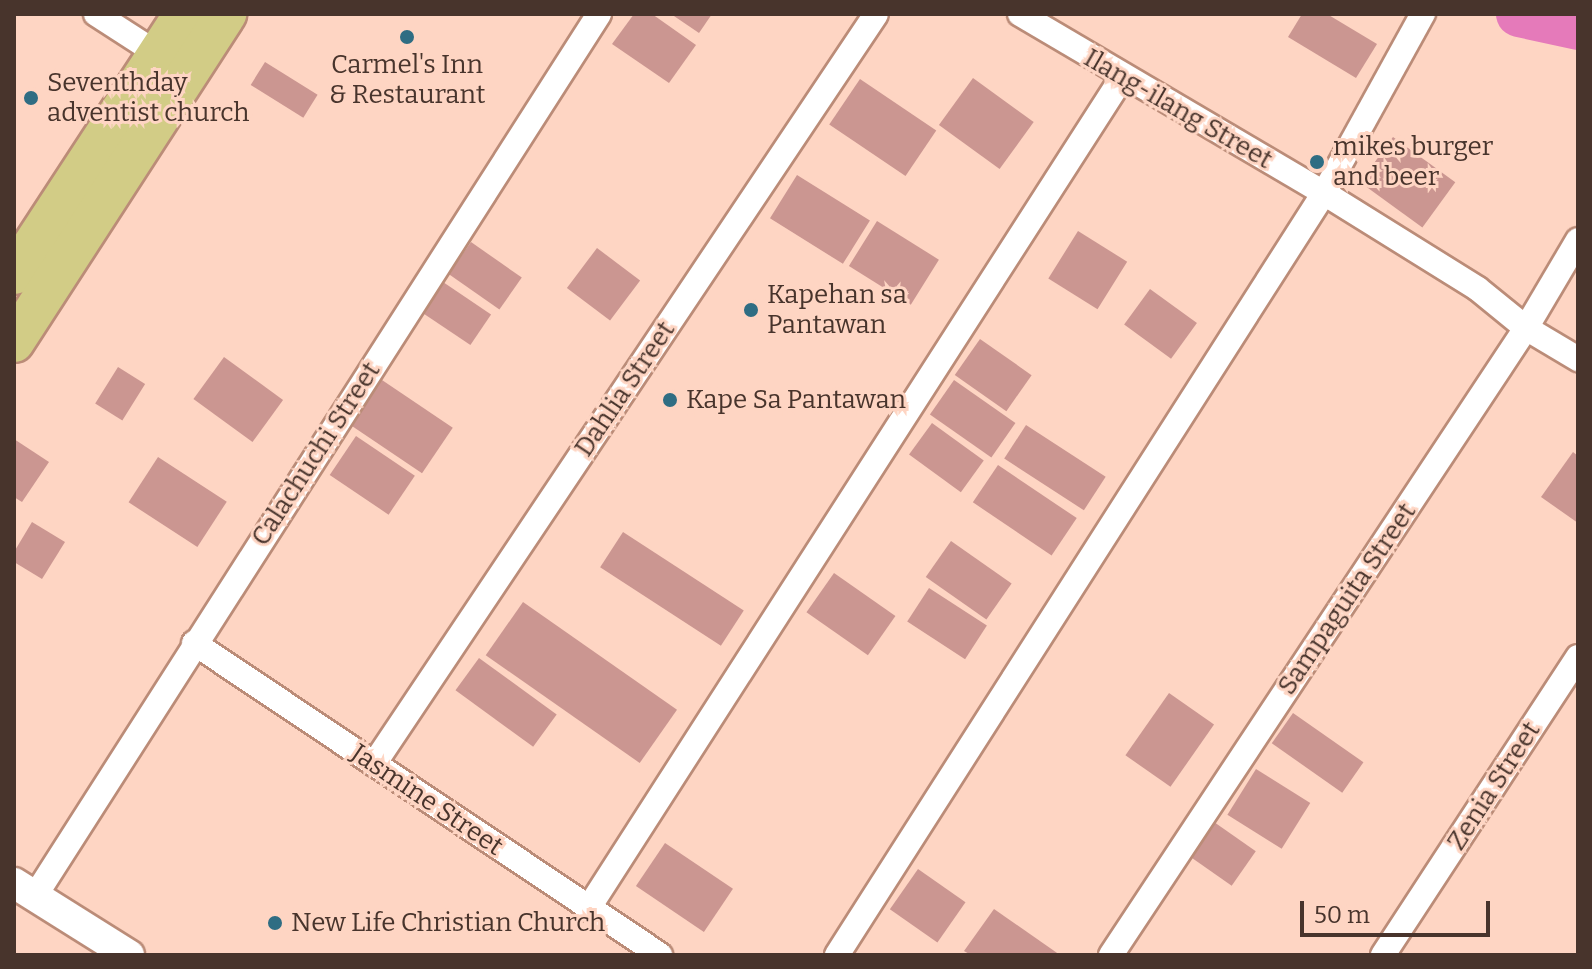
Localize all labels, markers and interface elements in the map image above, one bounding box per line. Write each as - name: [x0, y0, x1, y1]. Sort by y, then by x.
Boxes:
- marker: Carmel's Inn & Restaurant: [398, 28, 416, 46]
- street label: Ilang-ilang Street: [1078, 42, 1278, 176]
- place label: Carmel's Inn & Restaurant: [329, 49, 485, 110]
- place label: Seventhday adventist church: [47, 67, 249, 128]
- marker: Seventhday adventist church: [22, 89, 40, 107]
- place label: mikes burger and beer: [1333, 131, 1493, 192]
- marker: mikes burger and beer: [1308, 153, 1326, 171]
- place label: Kapehan sa Pantawan: [767, 279, 907, 340]
- marker: Kapehan sa Pantawan: [742, 301, 760, 319]
- street label: Dahlia Street: [568, 316, 682, 462]
- street label: Calachuchi Street: [245, 356, 387, 552]
- place label: Kape Sa Pantawan: [686, 384, 906, 416]
- marker: Kape Sa Pantawan: [661, 391, 679, 409]
- street label: Sampaguita Street: [1271, 497, 1423, 701]
- street label: Zenia Street: [1441, 716, 1547, 856]
- street label: Jasmine Street: [345, 738, 509, 862]
- scale bar: [1304, 885, 1494, 935]
- text: 50 m: [1314, 901, 1370, 929]
- place label: New Life Christian Church: [291, 907, 605, 939]
- marker: New Life Christian Church: [266, 914, 284, 932]

